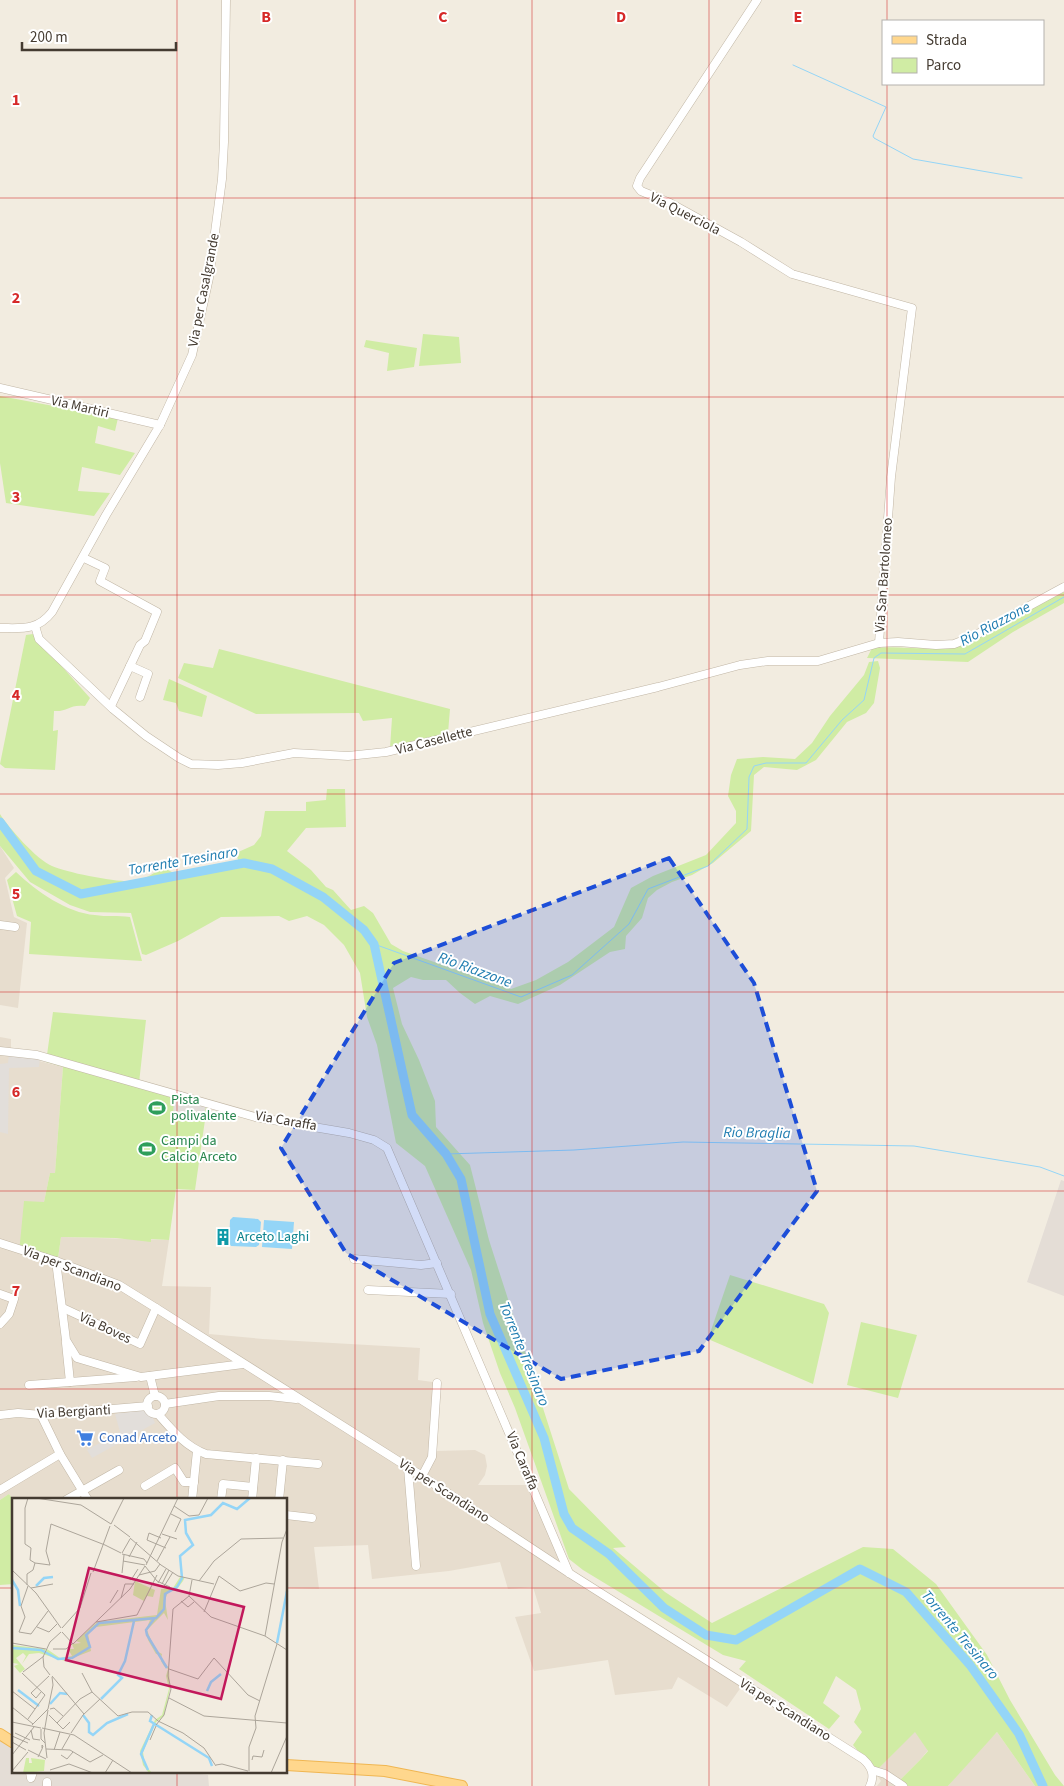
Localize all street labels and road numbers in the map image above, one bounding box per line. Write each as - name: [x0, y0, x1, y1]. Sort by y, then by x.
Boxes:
- street label: Via Querciola: [646, 188, 724, 240]
- street label: Via per Casalgrande: [183, 231, 225, 349]
- street label: Via Martiri: [49, 391, 111, 423]
- street label: Via San Bartolomeo: [870, 517, 898, 633]
- street label: Via Casellette: [394, 722, 474, 760]
- street label: Via Caraffa: [254, 1106, 318, 1136]
- street label: Via per Scandiano: [19, 1241, 125, 1297]
- street label: Via Boves: [76, 1307, 135, 1349]
- street label: Via Bergianti: [37, 1400, 111, 1424]
- street label: Via Caraffa: [501, 1429, 543, 1493]
- street label: Via per Scandiano: [395, 1454, 493, 1528]
- street label: Via per Scandiano: [735, 1674, 835, 1746]

